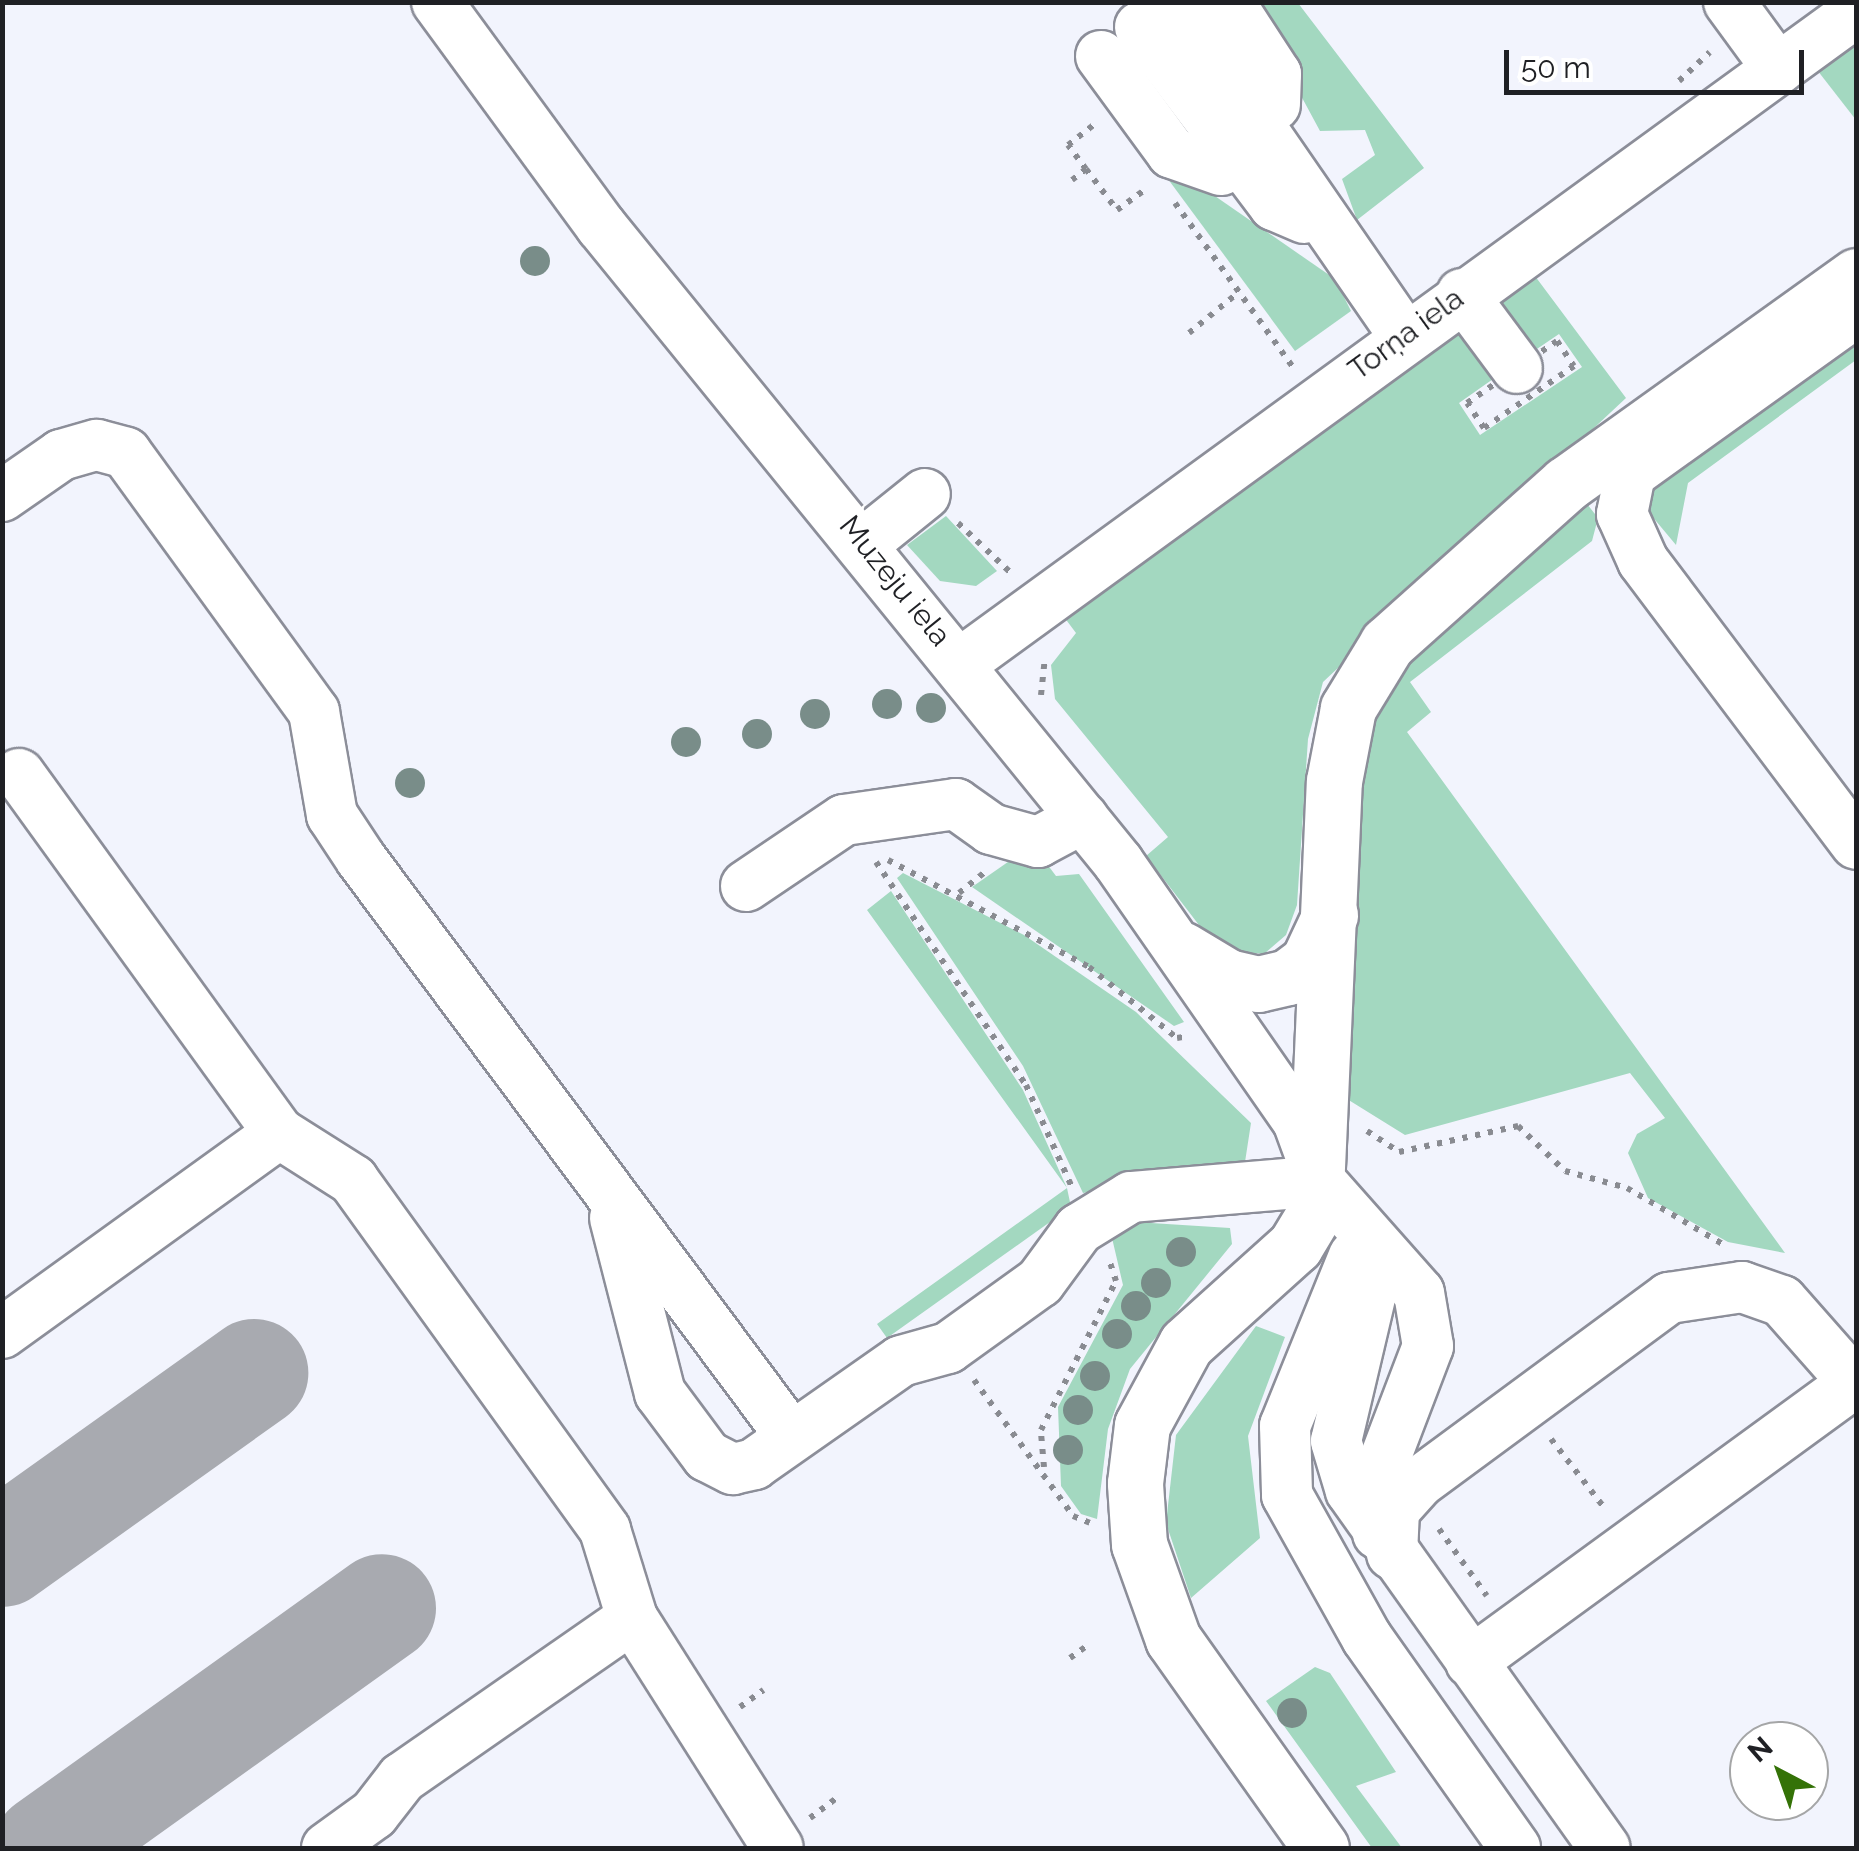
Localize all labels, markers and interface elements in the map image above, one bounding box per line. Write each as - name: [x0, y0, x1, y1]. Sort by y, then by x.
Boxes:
- scale bar: [1509, 30, 1809, 92]
- text: 50 m: [1521, 50, 1591, 85]
- street label: Torņa iela: [1341, 280, 1471, 388]
- street label: Muzeju iela: [832, 509, 958, 653]
- north arrow: [1729, 1721, 1829, 1821]
- text: N: [1741, 1730, 1779, 1769]

